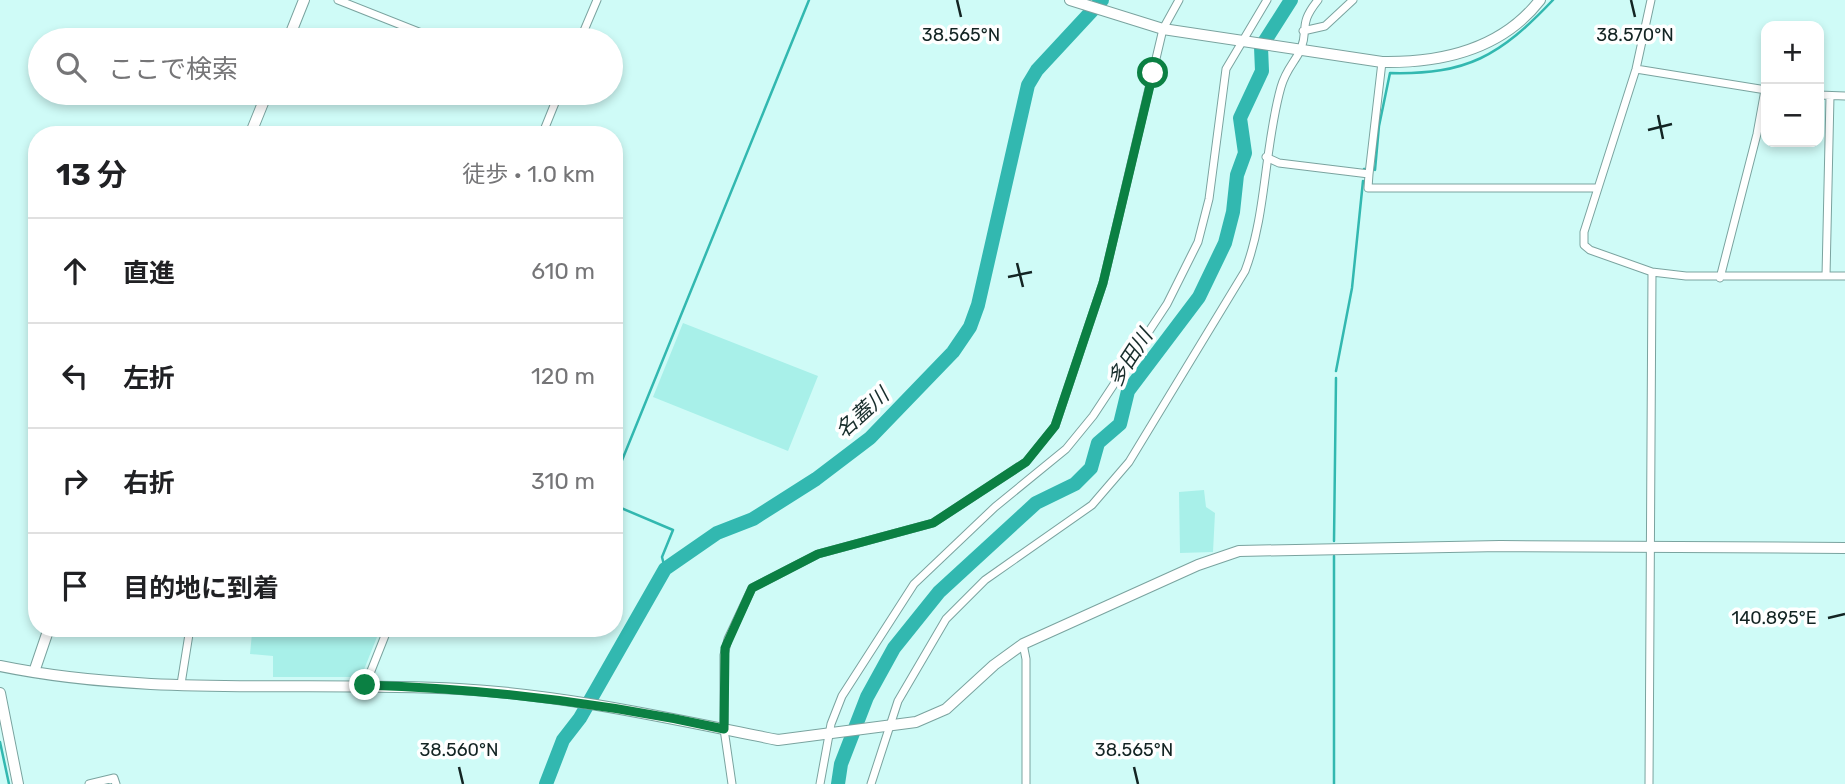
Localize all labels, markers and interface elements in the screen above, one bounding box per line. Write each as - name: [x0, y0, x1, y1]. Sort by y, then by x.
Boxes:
- map controls: [1761, 21, 1824, 147]
- button: +: [1761, 21, 1824, 84]
- text: 38.565°N: [922, 24, 1000, 46]
- text: 38.570°N: [1596, 24, 1674, 46]
- search box: [28, 28, 623, 105]
- icon: search: [52, 48, 90, 86]
- text: ここで検索: [108, 54, 238, 85]
- route start: [1137, 57, 1168, 88]
- button: −: [1761, 84, 1824, 147]
- text: 13 分: [56, 157, 127, 193]
- text: 徒歩 · 1.0 km: [462, 160, 595, 188]
- icon: ahead: [56, 252, 94, 290]
- text: 610 m: [531, 257, 595, 285]
- text: 直進: [123, 258, 175, 289]
- water label: 多田川: [1102, 323, 1158, 391]
- icon: left: [56, 357, 94, 395]
- text: 120 m: [531, 362, 595, 390]
- text: 左折: [123, 363, 175, 394]
- water label: 名蓋川: [830, 381, 895, 443]
- icon: right: [56, 462, 94, 500]
- text: 310 m: [531, 467, 595, 495]
- text: 右折: [123, 468, 175, 499]
- icon: arrive: [56, 567, 94, 605]
- text: 目的地に到着: [123, 573, 279, 604]
- text: 140.895°E: [1731, 607, 1817, 629]
- route end: [349, 669, 380, 700]
- text: 38.560°N: [419, 739, 499, 761]
- text: 38.565°N: [1095, 739, 1173, 761]

